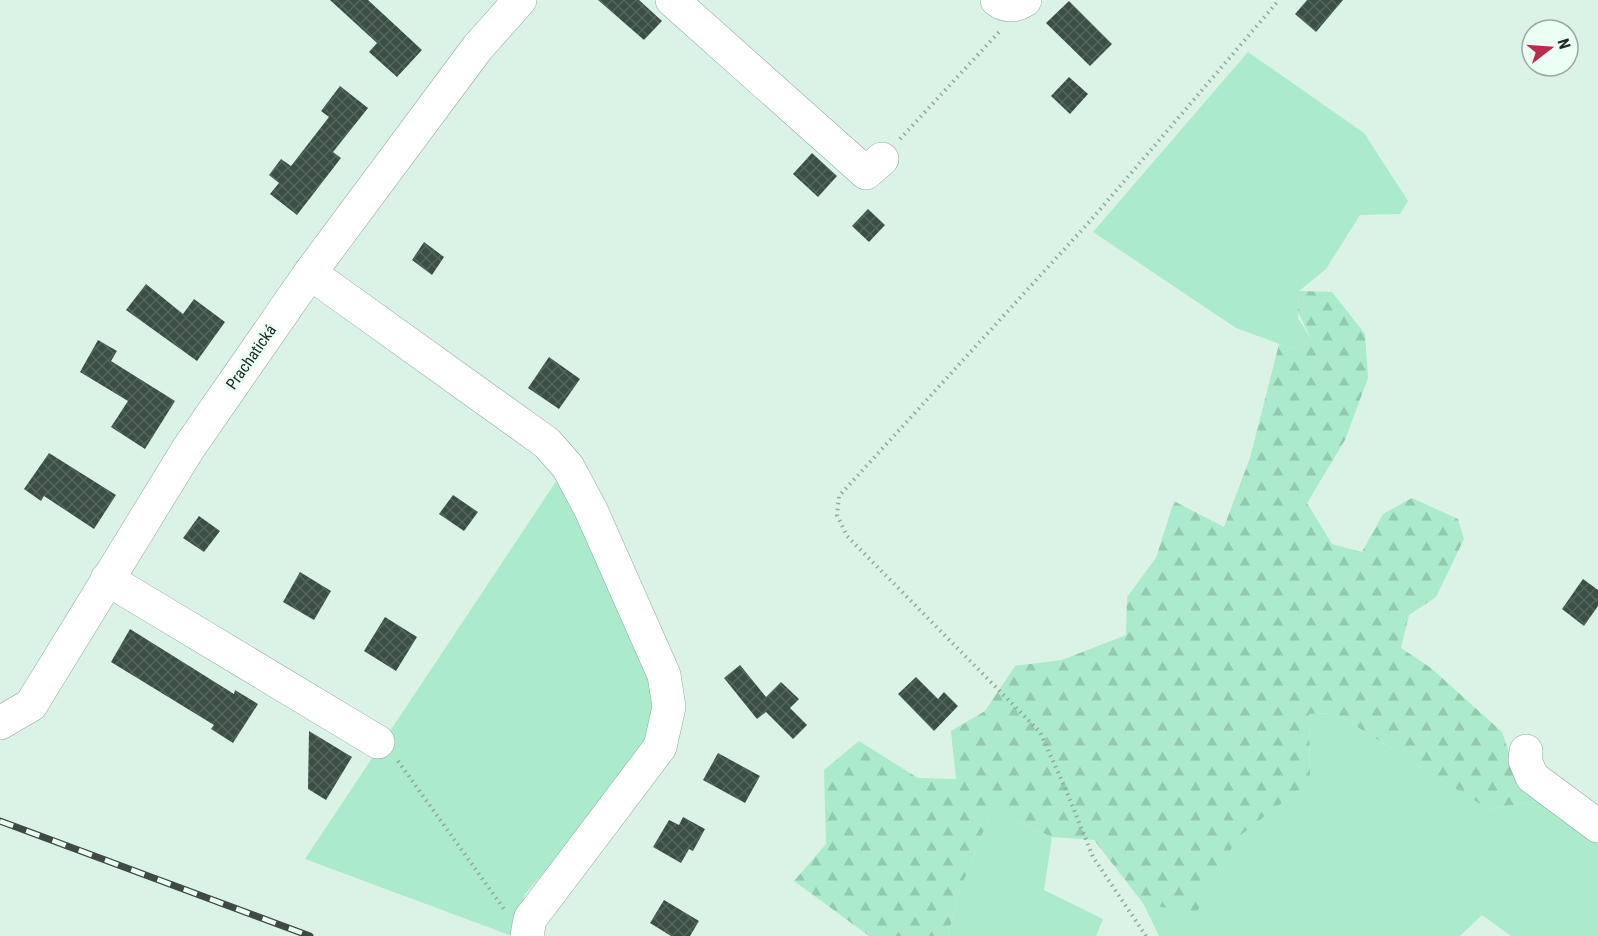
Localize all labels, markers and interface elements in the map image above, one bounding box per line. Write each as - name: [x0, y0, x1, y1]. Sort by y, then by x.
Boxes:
- north arrow: [1520, 18, 1580, 78]
- text: N: [1553, 36, 1574, 51]
- street label: Prachatická: [222, 321, 280, 393]

